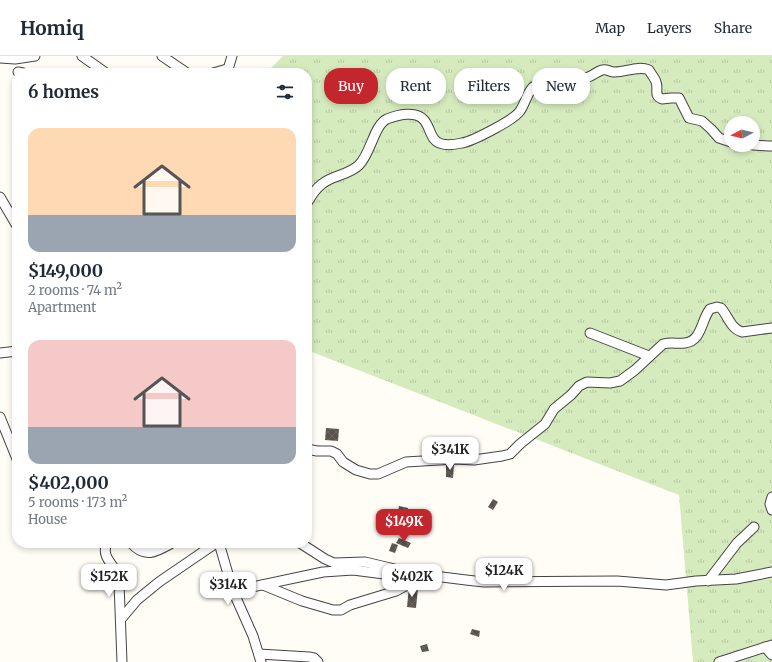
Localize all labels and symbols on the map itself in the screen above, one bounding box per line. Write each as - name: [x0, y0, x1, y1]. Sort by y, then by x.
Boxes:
- north arrow: [724, 116, 760, 152]
- pin: $341K: [422, 437, 478, 471]
- pin: $149K: [376, 509, 432, 543]
- pin: $124K: [476, 558, 532, 592]
- pin: $152K: [81, 564, 137, 598]
- pin: $402K: [384, 564, 440, 598]
- pin: $314K: [200, 572, 256, 606]

